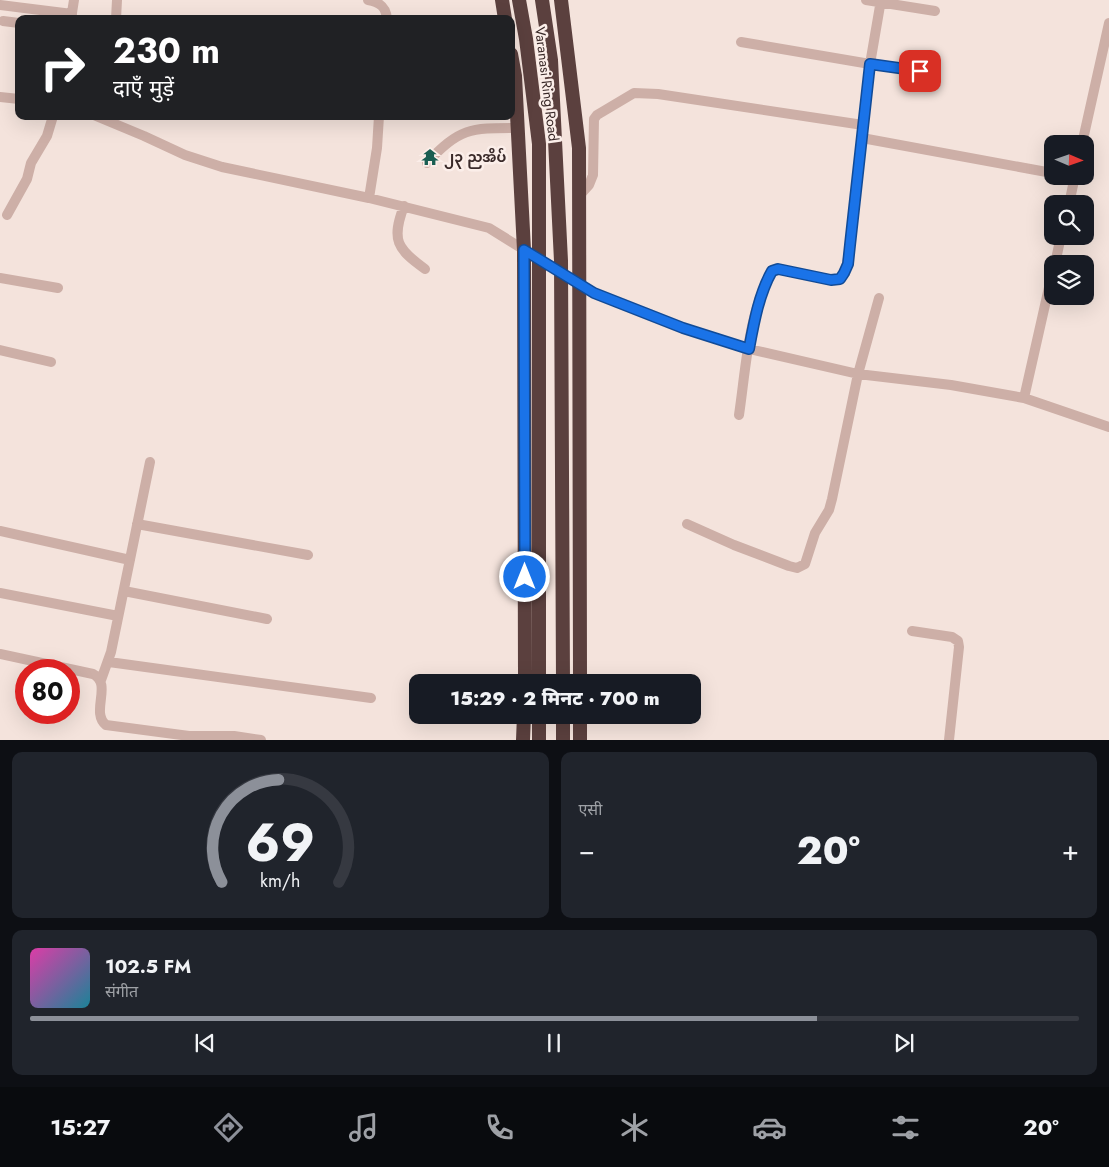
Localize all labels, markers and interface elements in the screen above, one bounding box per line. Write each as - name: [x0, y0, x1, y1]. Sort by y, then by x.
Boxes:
- text: 230 m: [113, 26, 220, 76]
- street label: Varanasi Ring Road: [530, 26, 564, 142]
- icon: right: [30, 35, 95, 100]
- pin: [899, 50, 941, 92]
- icon: arrive: [906, 57, 934, 85]
- text: दाएँ मुड़ें: [113, 72, 174, 104]
- north arrow: [1044, 135, 1094, 185]
- map controls: [1044, 135, 1094, 305]
- temple icon: ၂၃ ညအိပ်: [420, 147, 440, 167]
- place label: ၂၃ ညအိပ်: [444, 147, 507, 169]
- button: search: [1044, 195, 1094, 245]
- button: layers: [1044, 255, 1094, 305]
- position arrow: [498, 550, 550, 602]
- speed limit sign: 80: [15, 659, 80, 724]
- text: 15:29 · 2 मिनट · 700 m: [450, 685, 660, 712]
- text: एसी: [579, 798, 602, 821]
- text: 69: [245, 805, 315, 881]
- text: 20°: [797, 823, 860, 878]
- text: −: [579, 830, 595, 871]
- text: +: [1062, 830, 1079, 871]
- text: km/h: [260, 868, 300, 894]
- text: 102.5 FM: [105, 953, 191, 980]
- text: संगीत: [105, 980, 138, 1003]
- icon: previous: [191, 1029, 219, 1057]
- icon: pause: [540, 1029, 568, 1057]
- icon: next: [890, 1029, 918, 1057]
- icon: directions: [211, 1110, 246, 1145]
- icon: music: [346, 1110, 381, 1145]
- icon: phone: [482, 1110, 517, 1145]
- icon: climate: [617, 1110, 652, 1145]
- icon: car: [752, 1110, 787, 1145]
- icon: filters: [888, 1110, 923, 1145]
- text: 15:27: [50, 1111, 110, 1143]
- text: 20°: [1023, 1111, 1059, 1143]

